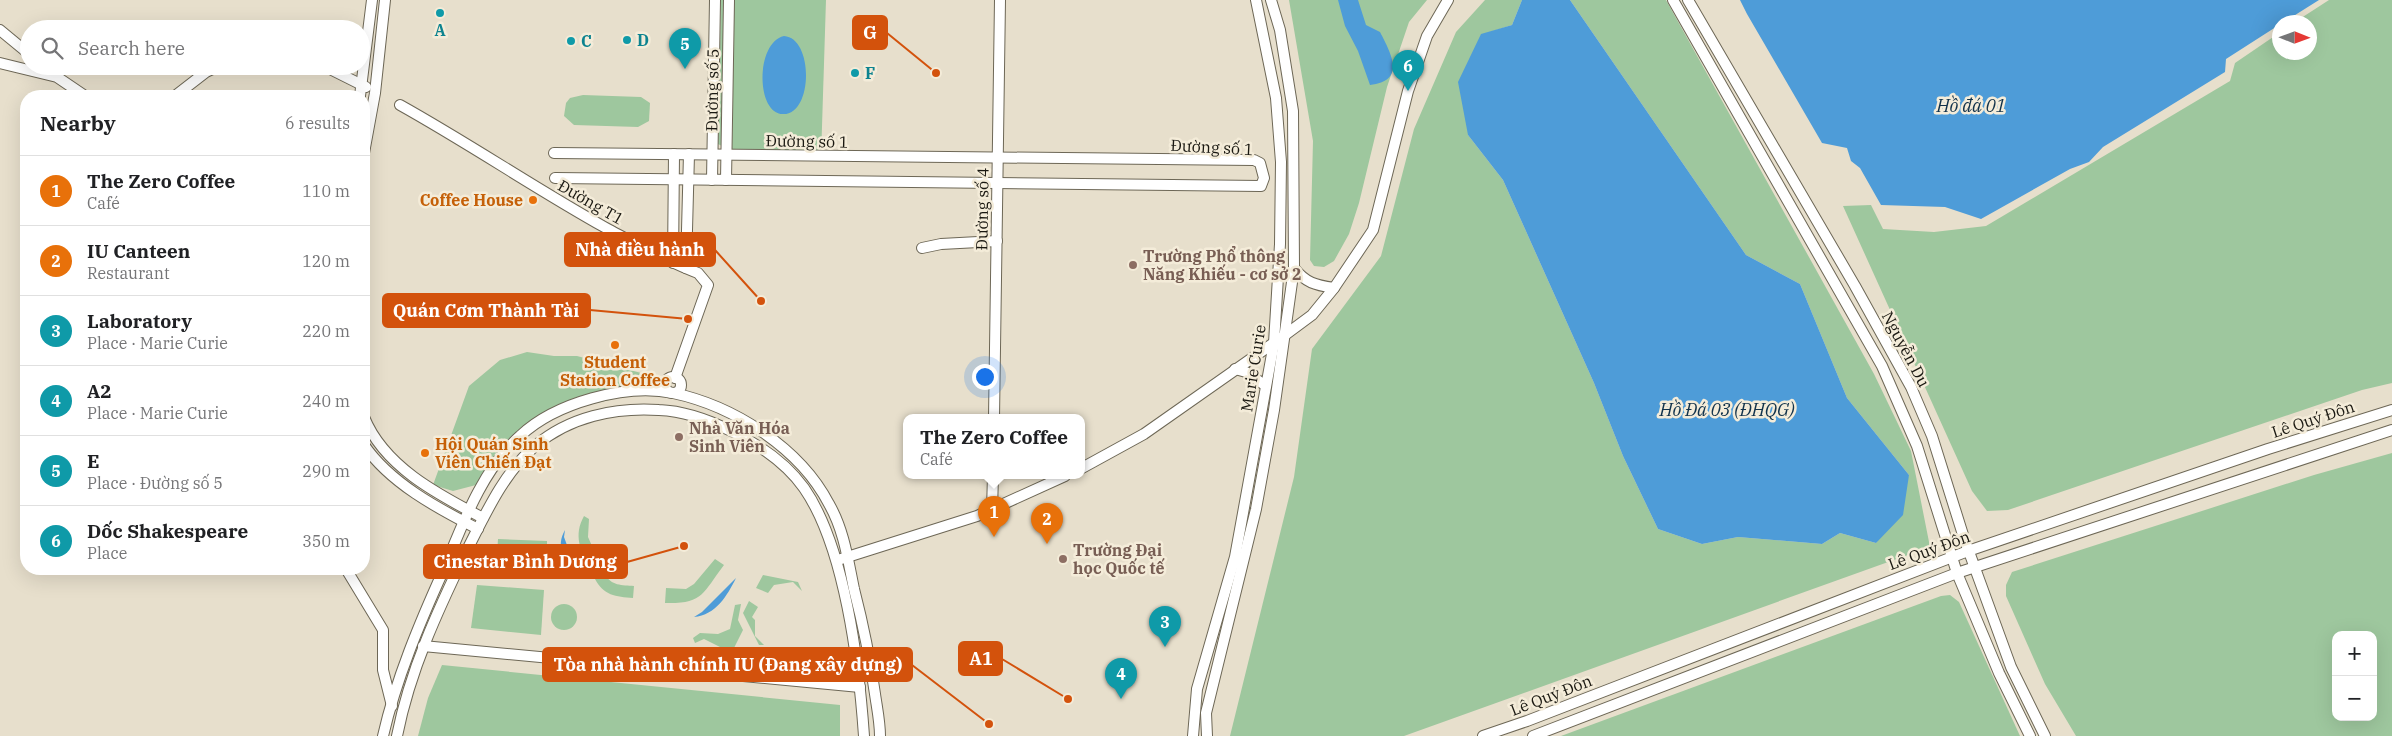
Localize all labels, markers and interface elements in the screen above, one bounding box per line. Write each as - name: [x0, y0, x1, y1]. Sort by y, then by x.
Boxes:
- marker: A: [434, 7, 446, 19]
- north arrow: [2272, 15, 2317, 60]
- callout: G: [853, 16, 887, 49]
- search box: [20, 20, 370, 75]
- place label: A: [434, 20, 446, 40]
- text: G: [863, 21, 877, 44]
- pin: 5: [669, 28, 701, 69]
- place label: D: [637, 30, 649, 50]
- place label: C: [581, 31, 592, 51]
- icon: search: [38, 34, 66, 62]
- marker: D: [621, 34, 633, 46]
- marker: C: [565, 35, 577, 47]
- text: Search here: [78, 36, 185, 60]
- street label: Đường số 5: [701, 48, 723, 132]
- pin: 6: [1392, 50, 1424, 91]
- place label: F: [865, 63, 875, 83]
- marker: F: [849, 67, 861, 79]
- water label: Hồ đá 01: [1936, 94, 2005, 117]
- text: Nearby: [40, 109, 116, 137]
- text: 6 results: [285, 113, 350, 133]
- street label: Đường số 1: [765, 130, 849, 152]
- street label: Đường số 1: [1170, 135, 1254, 159]
- street label: Đường số 4: [971, 167, 993, 251]
- text: The Zero Coffee: [87, 169, 235, 193]
- street label: Đường T1: [554, 175, 628, 229]
- text: 1: [51, 181, 61, 201]
- text: 110 m: [302, 181, 350, 201]
- place label: Coffee House: [420, 190, 523, 210]
- text: Café: [87, 193, 120, 213]
- marker: Coffee House: [527, 194, 539, 206]
- callout: Nhà điều hành: [565, 233, 715, 266]
- text: Nhà điều hành: [575, 238, 705, 261]
- text: IU Canteen: [87, 239, 190, 263]
- place label: Trường Phổ thông Năng Khiếu - cơ sở 2: [1143, 246, 1302, 284]
- text: 2: [51, 251, 61, 271]
- text: 120 m: [302, 251, 350, 271]
- marker: Trường Phổ thông Năng Khiếu - cơ sở 2: [1127, 259, 1139, 271]
- text: Restaurant: [87, 263, 170, 283]
- callout: Quán Cơm Thành Tài: [383, 294, 590, 327]
- text: Quán Cơm Thành Tài: [393, 299, 579, 322]
- street label: Nguyễn Du: [1878, 308, 1934, 390]
- text: Laboratory: [87, 309, 192, 333]
- text: 3: [51, 321, 61, 341]
- text: 220 m: [302, 321, 350, 341]
- street label: Marie Curie: [1236, 323, 1270, 413]
- text: Place · Marie Curie: [87, 333, 228, 353]
- marker: Student Station Coffee: [609, 339, 621, 351]
- place label: Student Station Coffee: [560, 352, 670, 390]
- your location: [972, 364, 998, 390]
- text: A2: [87, 379, 112, 403]
- text: 4: [51, 391, 61, 411]
- text: 240 m: [302, 391, 350, 411]
- street label: Lê Quý Đôn: [2269, 396, 2357, 442]
- water label: Hồ Đá 03 (ĐHQG): [1658, 398, 1795, 421]
- text: Place · Marie Curie: [87, 403, 228, 423]
- popup: [903, 414, 1085, 479]
- place label: Nhà Văn Hóa Sinh Viên: [689, 418, 790, 456]
- text: The Zero Coffee: [920, 425, 1068, 449]
- marker: Nhà Văn Hóa Sinh Viên: [673, 431, 685, 443]
- place label: Hội Quán Sinh Viên Chiến Đạt: [435, 434, 551, 472]
- marker: Hội Quán Sinh Viên Chiến Đạt: [419, 447, 431, 459]
- text: E: [87, 449, 100, 473]
- text: Café: [920, 449, 953, 469]
- text: 5: [51, 461, 61, 481]
- text: 290 m: [302, 461, 350, 481]
- text: Place · Đường số 5: [87, 473, 223, 493]
- pin: 1: [978, 496, 1010, 537]
- pin: 2: [1031, 503, 1063, 544]
- text: Dốc Shakespeare: [87, 519, 248, 543]
- street label: Lê Quý Đôn: [1885, 526, 1973, 574]
- text: 6: [51, 531, 61, 551]
- text: 350 m: [302, 531, 350, 551]
- place label: Trường Đại học Quốc tế: [1073, 540, 1165, 578]
- text: Place: [87, 543, 127, 563]
- callout: Cinestar Bình Dương: [424, 545, 627, 578]
- text: Cinestar Bình Dương: [433, 550, 617, 573]
- marker: Trường Đại học Quốc tế: [1057, 553, 1069, 565]
- pin: 3: [1149, 606, 1181, 647]
- map controls: [2332, 631, 2377, 721]
- button: +: [2332, 631, 2377, 676]
- callout: A1: [959, 642, 1002, 675]
- text: A1: [969, 647, 993, 670]
- callout: Tòa nhà hành chính IU (Đang xây dựng): [543, 648, 912, 681]
- text: Tòa nhà hành chính IU (Đang xây dựng): [553, 653, 903, 676]
- pin: 4: [1105, 658, 1137, 699]
- street label: Lê Quý Đôn: [1507, 670, 1595, 720]
- button: −: [2332, 676, 2377, 721]

